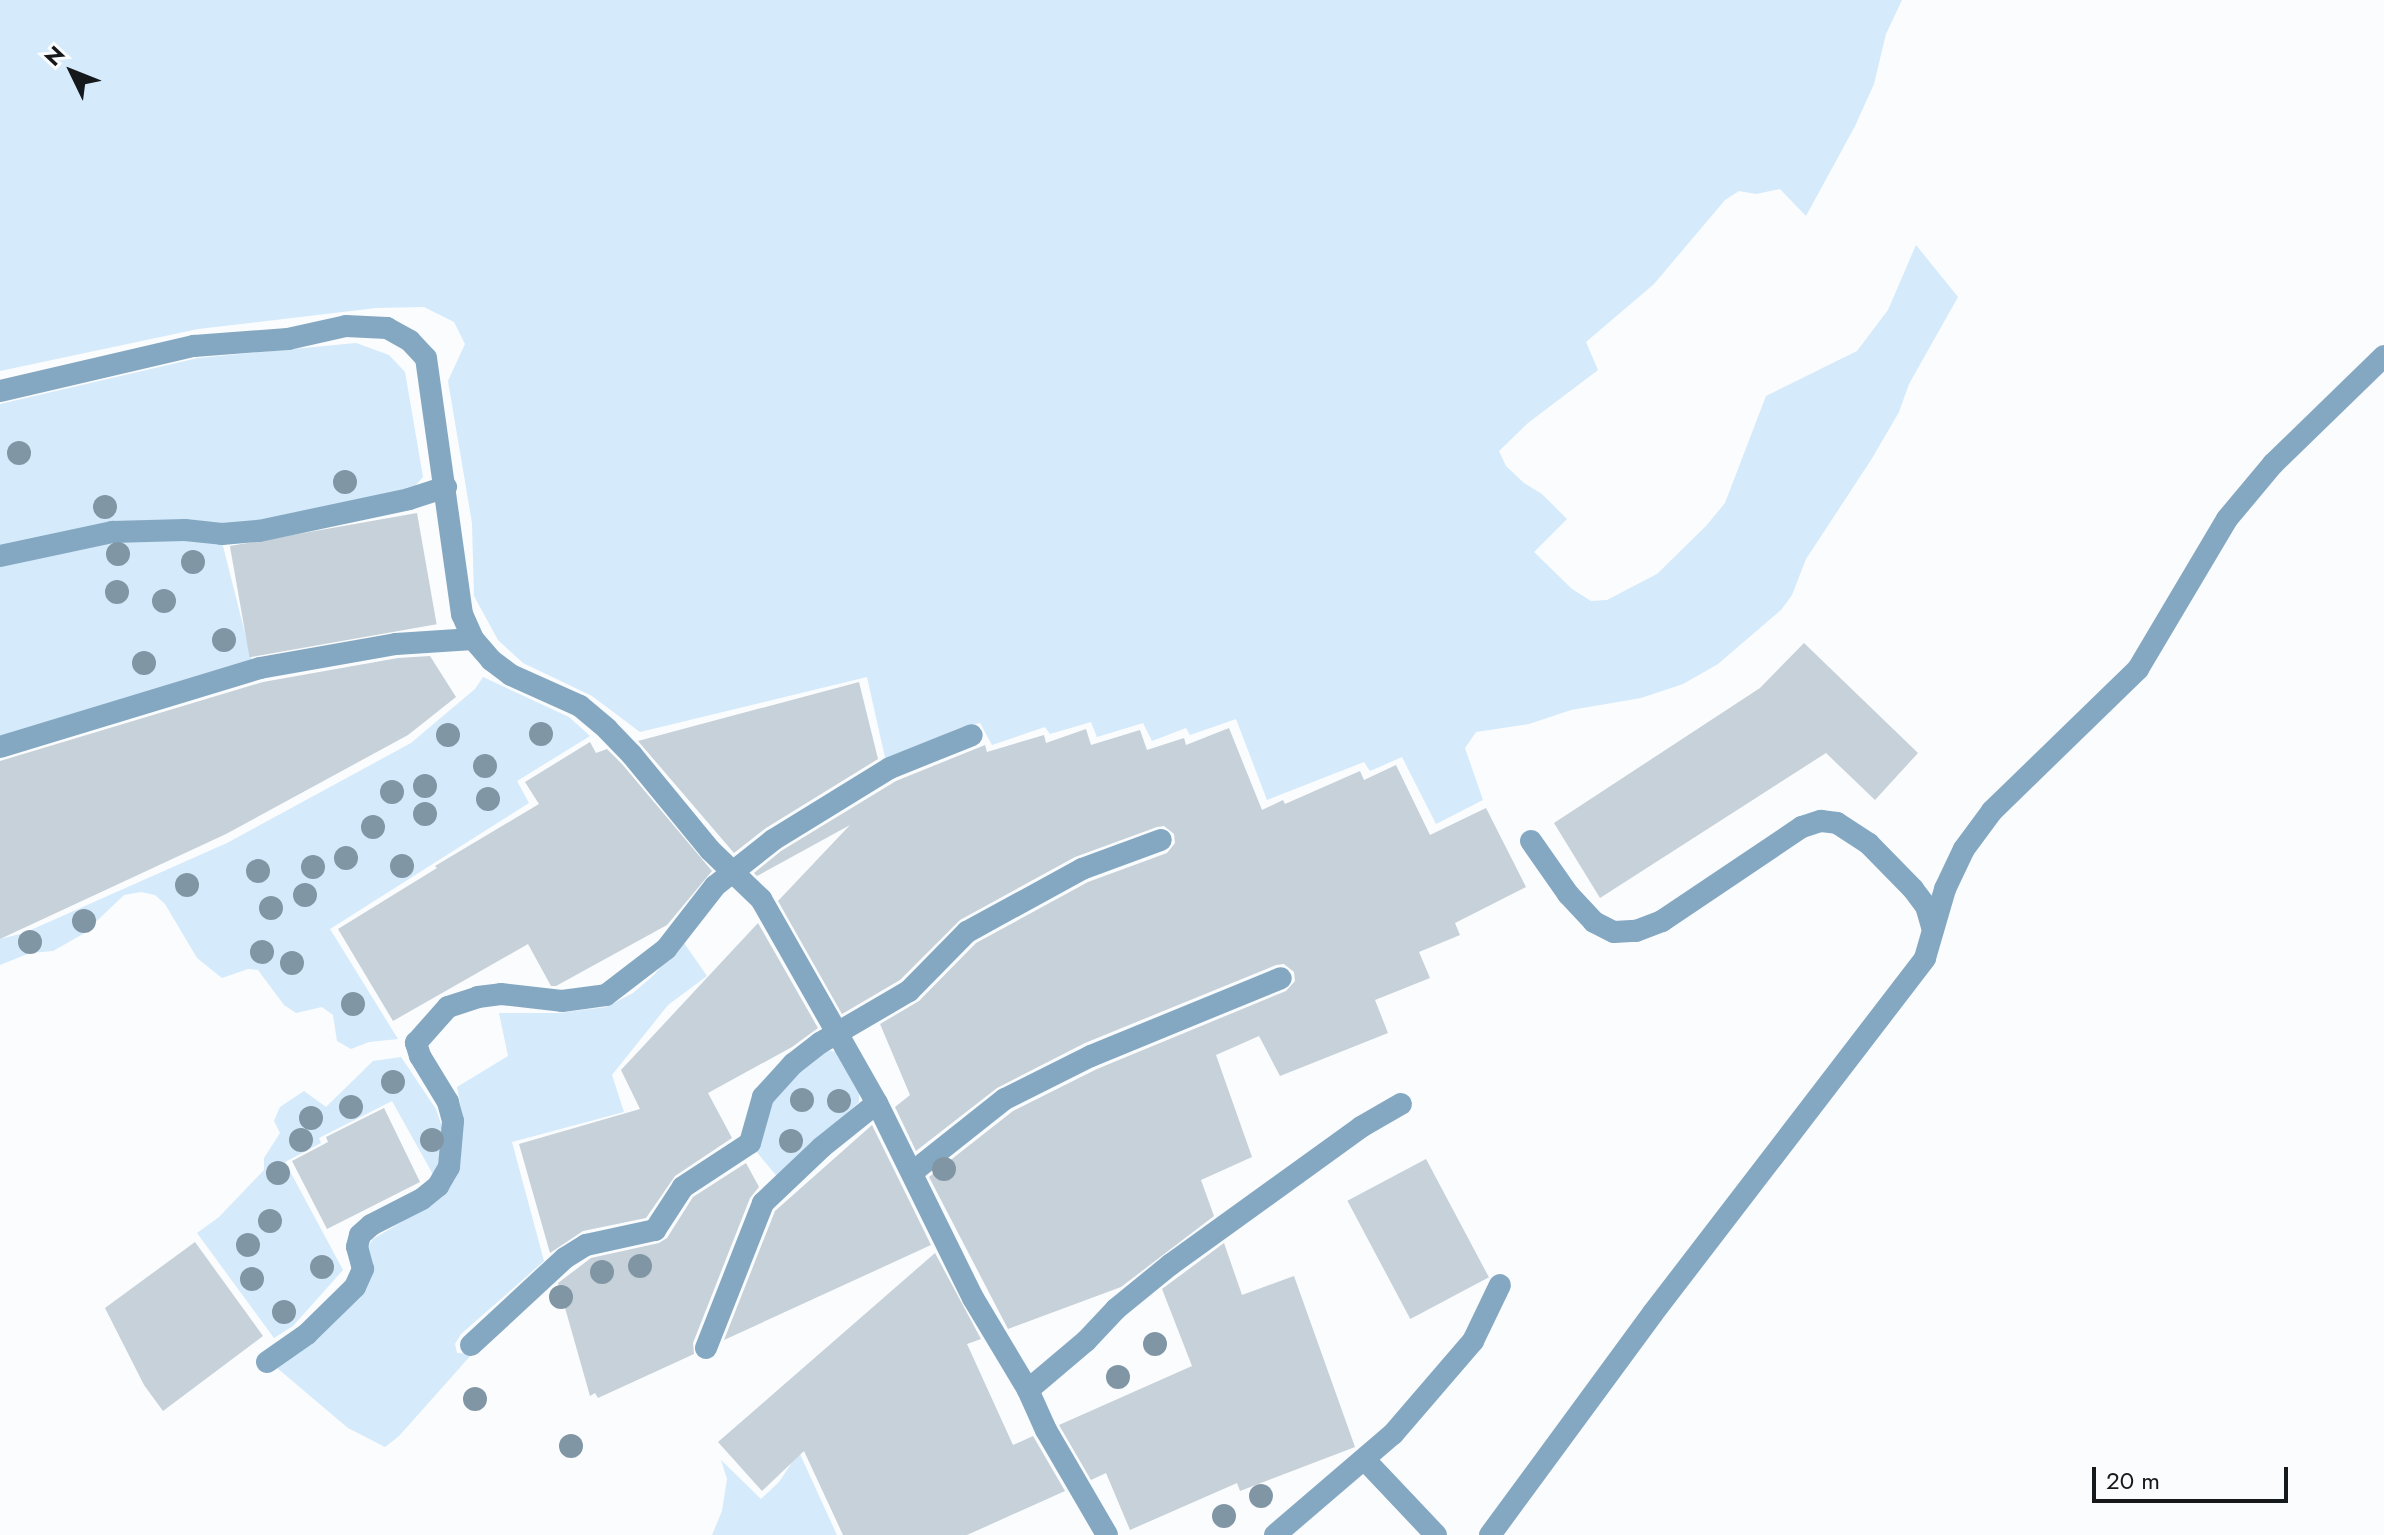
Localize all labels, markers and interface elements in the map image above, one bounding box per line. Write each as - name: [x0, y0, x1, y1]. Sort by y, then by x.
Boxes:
- north arrow: [32, 32, 112, 112]
- text: N: [37, 38, 72, 73]
- scale bar: [2096, 1451, 2292, 1501]
- text: 20 m: [2106, 1463, 2160, 1498]

